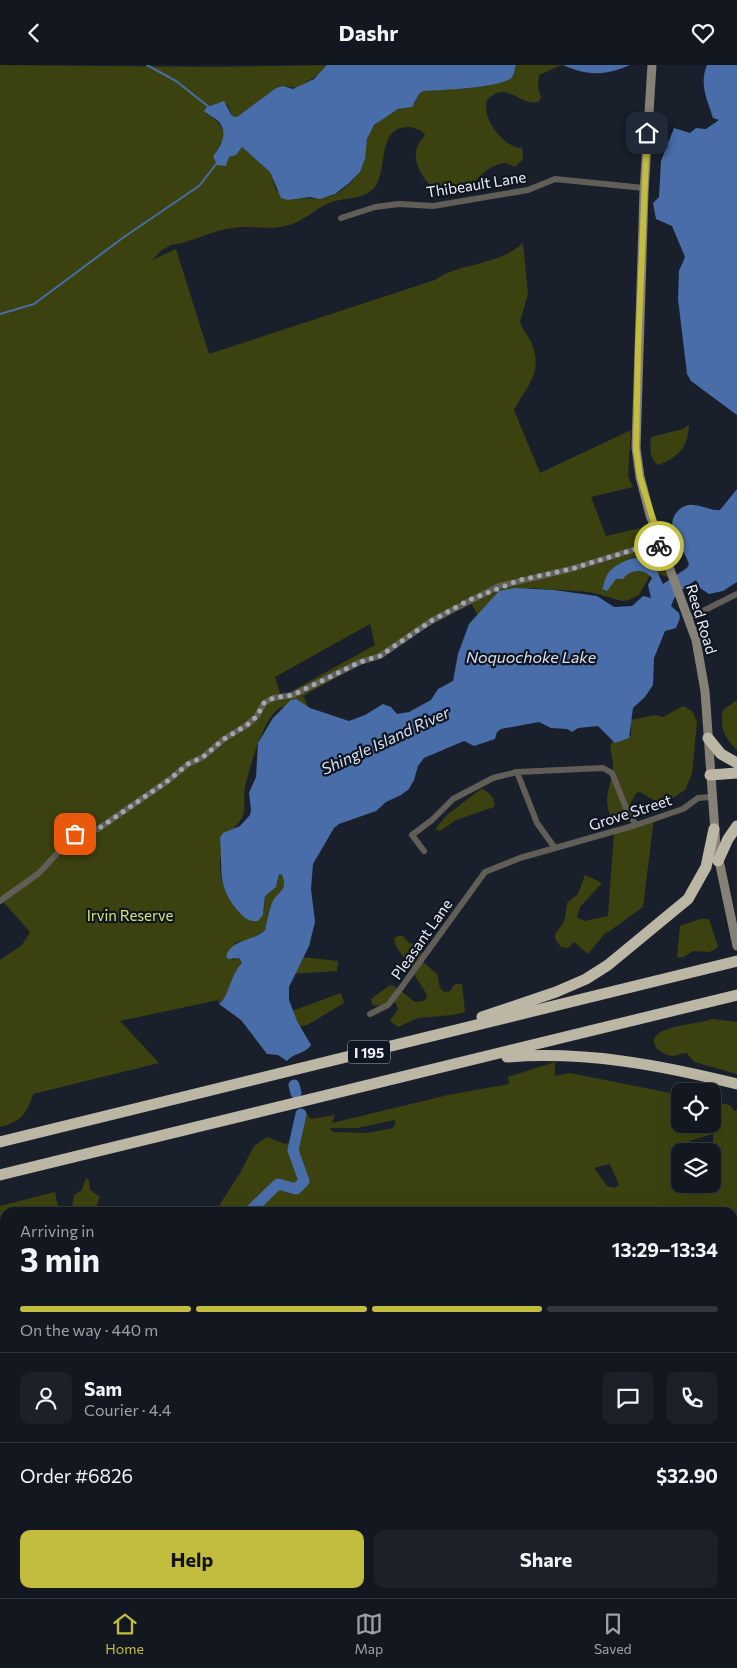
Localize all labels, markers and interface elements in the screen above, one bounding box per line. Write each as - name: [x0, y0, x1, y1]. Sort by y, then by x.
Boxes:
- icon: back: [20, 19, 48, 47]
- text: Dashr: [339, 19, 398, 46]
- icon: heart: [689, 19, 717, 47]
- pin: [626, 112, 668, 154]
- icon: home: [633, 119, 661, 147]
- street label: Thibeault Lane: [425, 167, 527, 201]
- courier: [634, 521, 684, 571]
- icon: bike: [645, 532, 673, 560]
- street label: Reed Road: [683, 582, 721, 656]
- water label: Noquochoke Lake: [466, 647, 597, 666]
- water label: Shingle Island River: [318, 702, 453, 778]
- street label: Grove Street: [586, 790, 674, 834]
- pin: [54, 813, 96, 855]
- icon: bag: [61, 820, 89, 848]
- street label: Pleasant Lane: [387, 895, 455, 983]
- park label: Irvin Reserve: [87, 906, 173, 924]
- road number: I 195: [348, 1041, 390, 1064]
- map controls: [671, 1083, 721, 1193]
- button: locate: [671, 1083, 721, 1133]
- button: layers: [671, 1143, 721, 1193]
- text: Arriving in: [20, 1221, 94, 1240]
- text: 13:29–13:34: [612, 1238, 718, 1261]
- text: 3 min: [20, 1239, 100, 1279]
- text: On the way · 440 m: [20, 1320, 158, 1339]
- button: person: [20, 1372, 72, 1424]
- button: chat: [602, 1372, 654, 1424]
- button: phone: [666, 1372, 718, 1424]
- text: Sam: [84, 1377, 122, 1400]
- text: Courier · 4.4: [84, 1400, 171, 1419]
- text: Order #6826: [20, 1464, 133, 1487]
- text: $32.90: [656, 1464, 718, 1487]
- button: Help: [20, 1530, 364, 1588]
- button: Share: [374, 1530, 718, 1588]
- tab: Home: [105, 1610, 144, 1657]
- tab: Map: [354, 1610, 383, 1657]
- tab: Saved: [594, 1610, 632, 1657]

